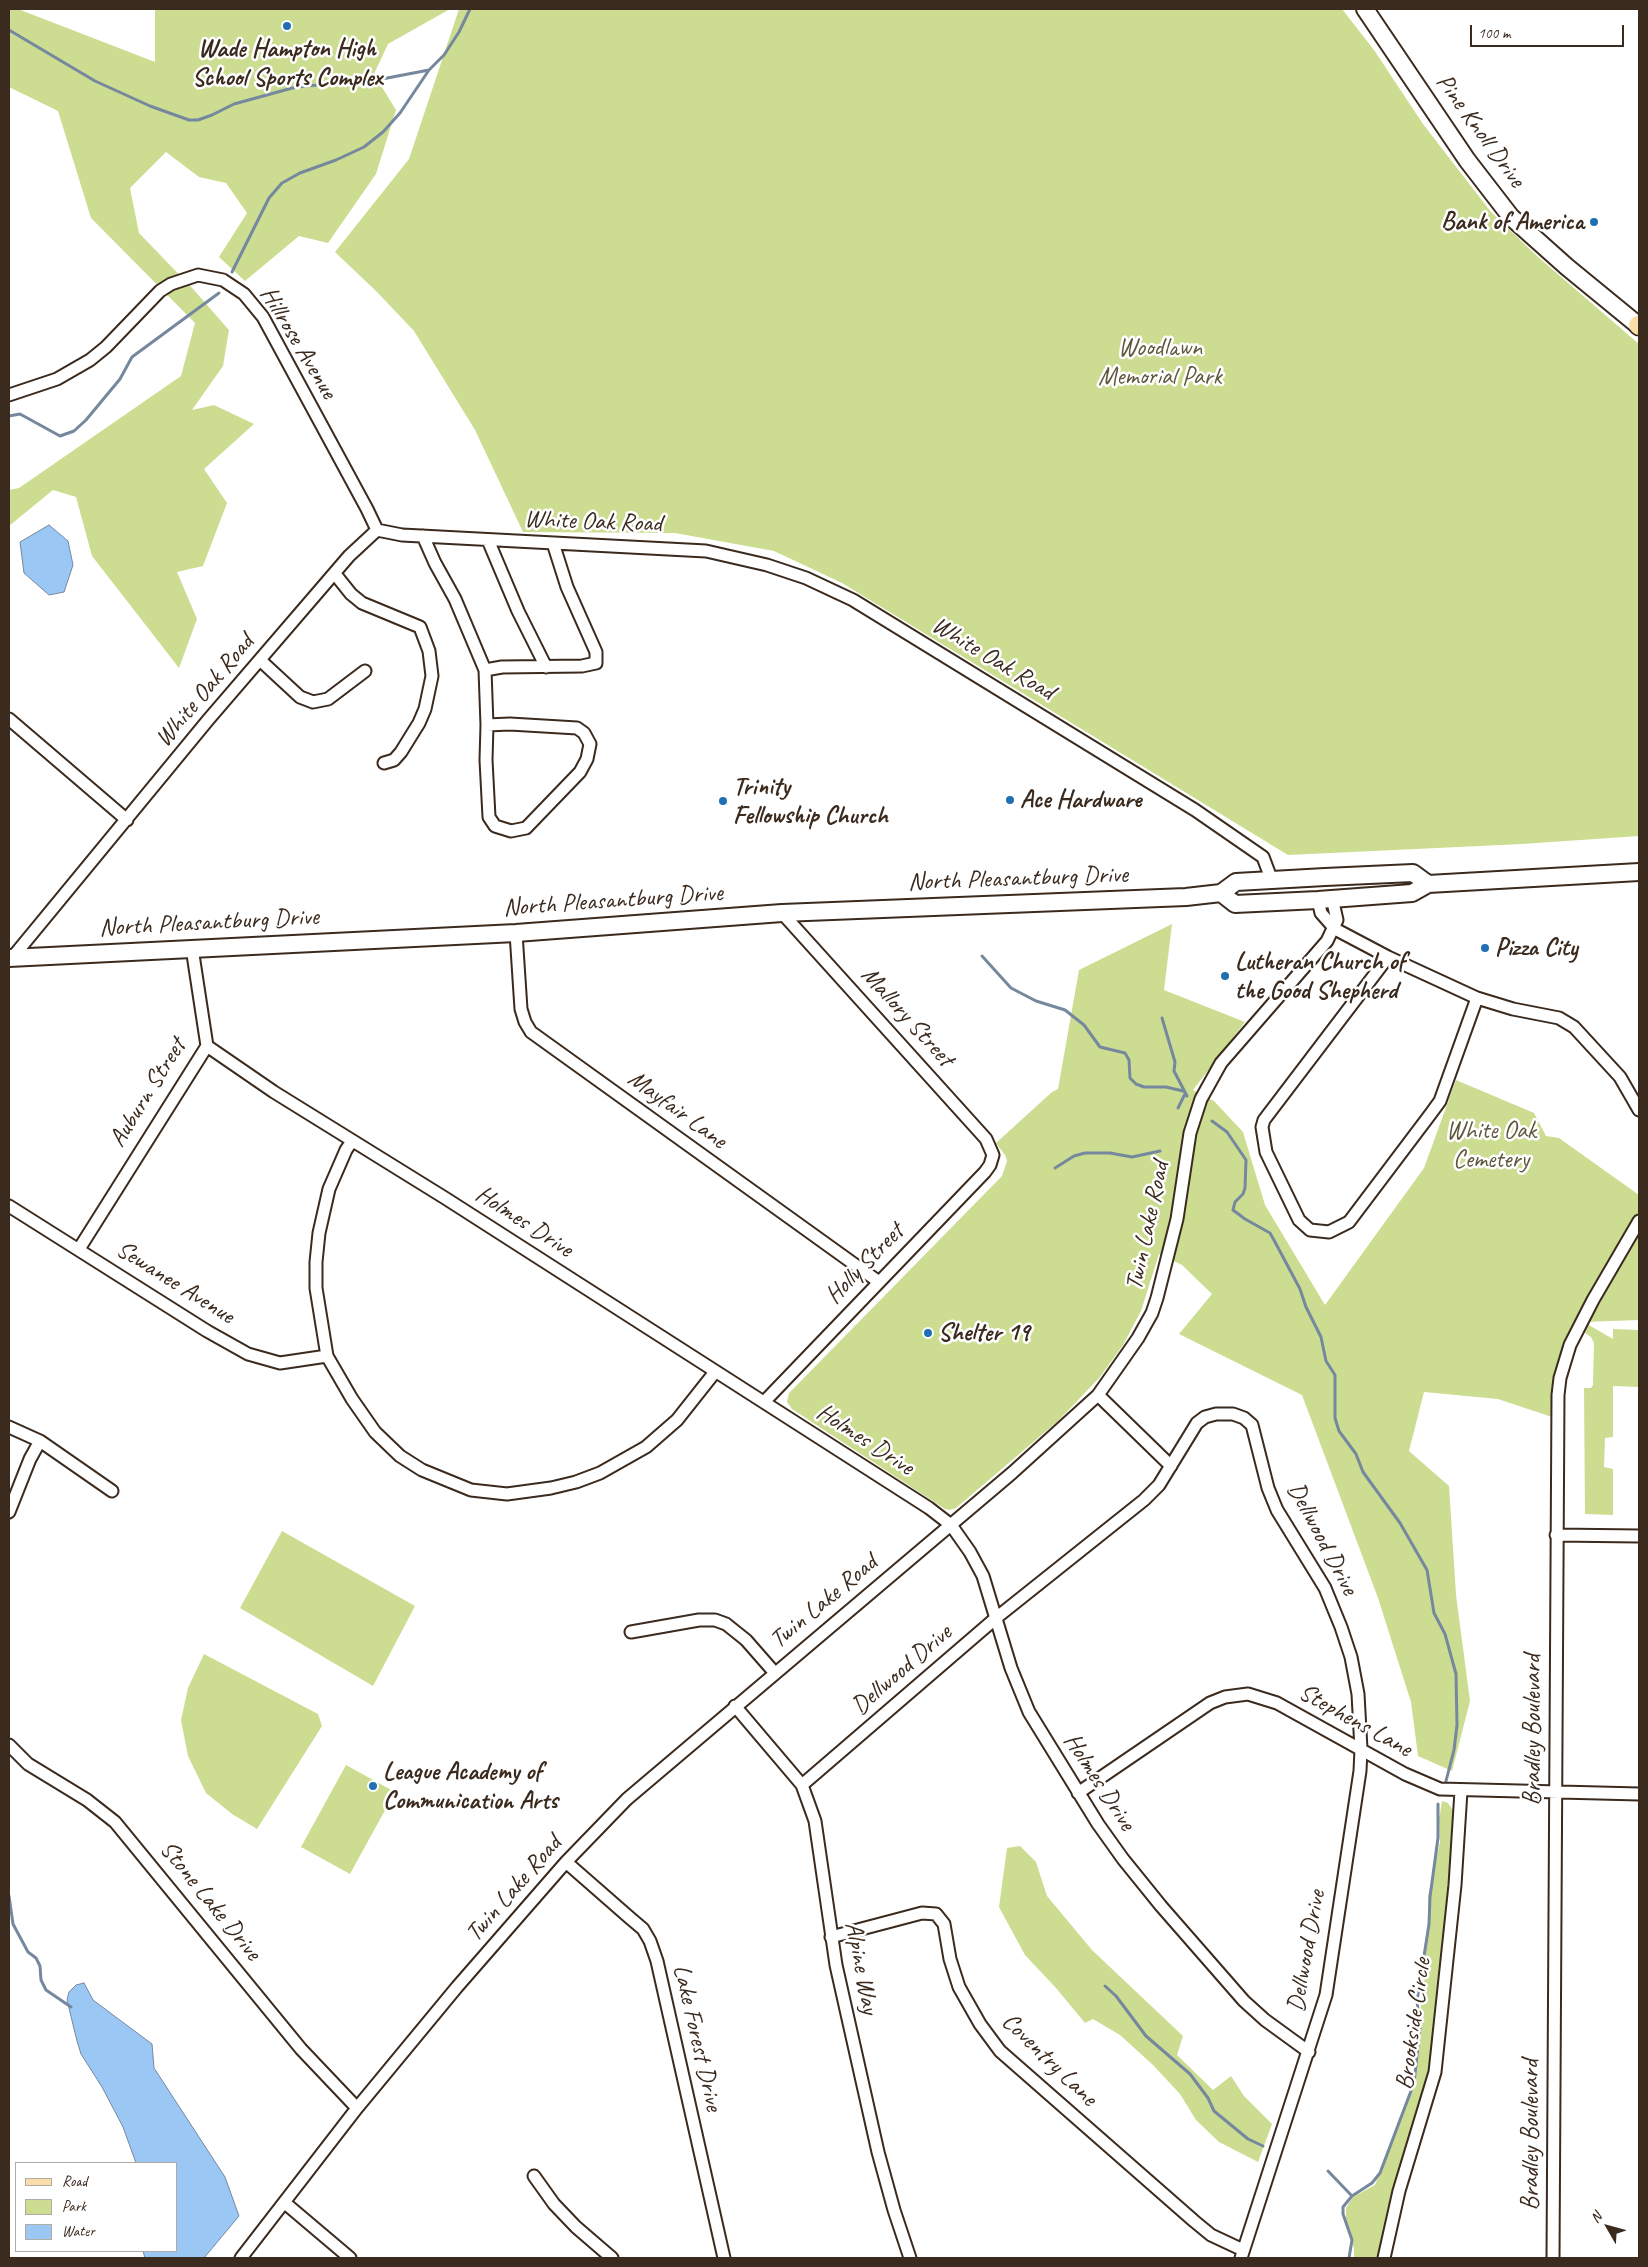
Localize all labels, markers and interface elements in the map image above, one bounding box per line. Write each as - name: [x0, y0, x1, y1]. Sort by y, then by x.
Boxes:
- scale bar: [1473, 15, 1627, 47]
- marker: Wade Hampton High School Sports Complex: [281, 20, 293, 32]
- text: 100 m: [1478, 24, 1510, 43]
- place label: Wade Hampton High School Sports Complex: [192, 34, 382, 93]
- street label: Pine Knoll Drive: [1429, 68, 1531, 194]
- place label: Bank of America: [1441, 207, 1584, 237]
- marker: Bank of America: [1588, 216, 1600, 228]
- street label: Hillrose Avenue: [253, 282, 343, 404]
- park label: Woodlawn Memorial Park: [1098, 333, 1222, 392]
- street label: White Oak Road: [524, 505, 662, 539]
- street label: White Oak Road: [926, 611, 1060, 707]
- street label: White Oak Road: [149, 629, 261, 753]
- place label: Trinity Fellowship Church: [733, 772, 888, 831]
- place label: Ace Hardware: [1020, 785, 1141, 815]
- marker: Ace Hardware: [1004, 794, 1016, 806]
- marker: Trinity Fellowship Church: [717, 795, 729, 807]
- street label: North Pleasantburg Drive: [908, 860, 1128, 898]
- street label: North Pleasantburg Drive: [502, 878, 724, 924]
- street label: North Pleasantburg Drive: [98, 902, 320, 944]
- place label: Pizza City: [1495, 933, 1578, 963]
- marker: Pizza City: [1479, 942, 1491, 954]
- place label: Lutheran Church of the Good Shepherd: [1235, 947, 1405, 1006]
- street label: Mallory Street: [854, 961, 960, 1073]
- marker: Lutheran Church of the Good Shepherd: [1219, 970, 1231, 982]
- street label: Auburn Street: [103, 1033, 193, 1153]
- street label: Mayfair Lane: [622, 1064, 732, 1156]
- park label: White Oak Cemetery: [1446, 1116, 1536, 1175]
- street label: Twin Lake Road: [1120, 1159, 1176, 1293]
- street label: Holmes Drive: [470, 1179, 578, 1265]
- street label: Holly Street: [819, 1217, 911, 1311]
- street label: Sewanee Avenue: [110, 1235, 240, 1331]
- place label: Shelter 19: [938, 1318, 1029, 1348]
- marker: Shelter 19: [922, 1327, 934, 1339]
- street label: Holmes Drive: [811, 1397, 919, 1483]
- street label: Dellwood Drive: [1280, 1478, 1364, 1600]
- street label: Twin Lake Road: [764, 1548, 884, 1656]
- street label: Dellwood Drive: [846, 1618, 958, 1722]
- street label: Bradley Boulevard: [1518, 1655, 1548, 1805]
- street label: Stephens Lane: [1293, 1678, 1417, 1764]
- street label: Holmes Drive: [1056, 1728, 1142, 1836]
- place label: League Academy of Communication Arts: [383, 1757, 558, 1816]
- marker: League Academy of Communication Arts: [367, 1780, 379, 1792]
- street label: Twin Lake Road: [460, 1830, 568, 1948]
- street label: Stone Lake Drive: [153, 1835, 267, 1967]
- street label: Dellwood Drive: [1282, 1888, 1332, 2014]
- street label: Alpine Way: [837, 1919, 885, 2017]
- street label: Brookside Circle: [1390, 1956, 1438, 2092]
- street label: Lake Forest Drive: [666, 1962, 728, 2114]
- street label: Coventry Lane: [995, 2007, 1103, 2113]
- street label: Bradley Boulevard: [1516, 2060, 1546, 2210]
- legend: [15, 2162, 178, 2252]
- text: Road: [62, 2172, 87, 2191]
- text: Park: [62, 2197, 86, 2216]
- north arrow: [1583, 2202, 1633, 2252]
- text: N: [1586, 2209, 1605, 2226]
- text: Water: [62, 2222, 95, 2241]

